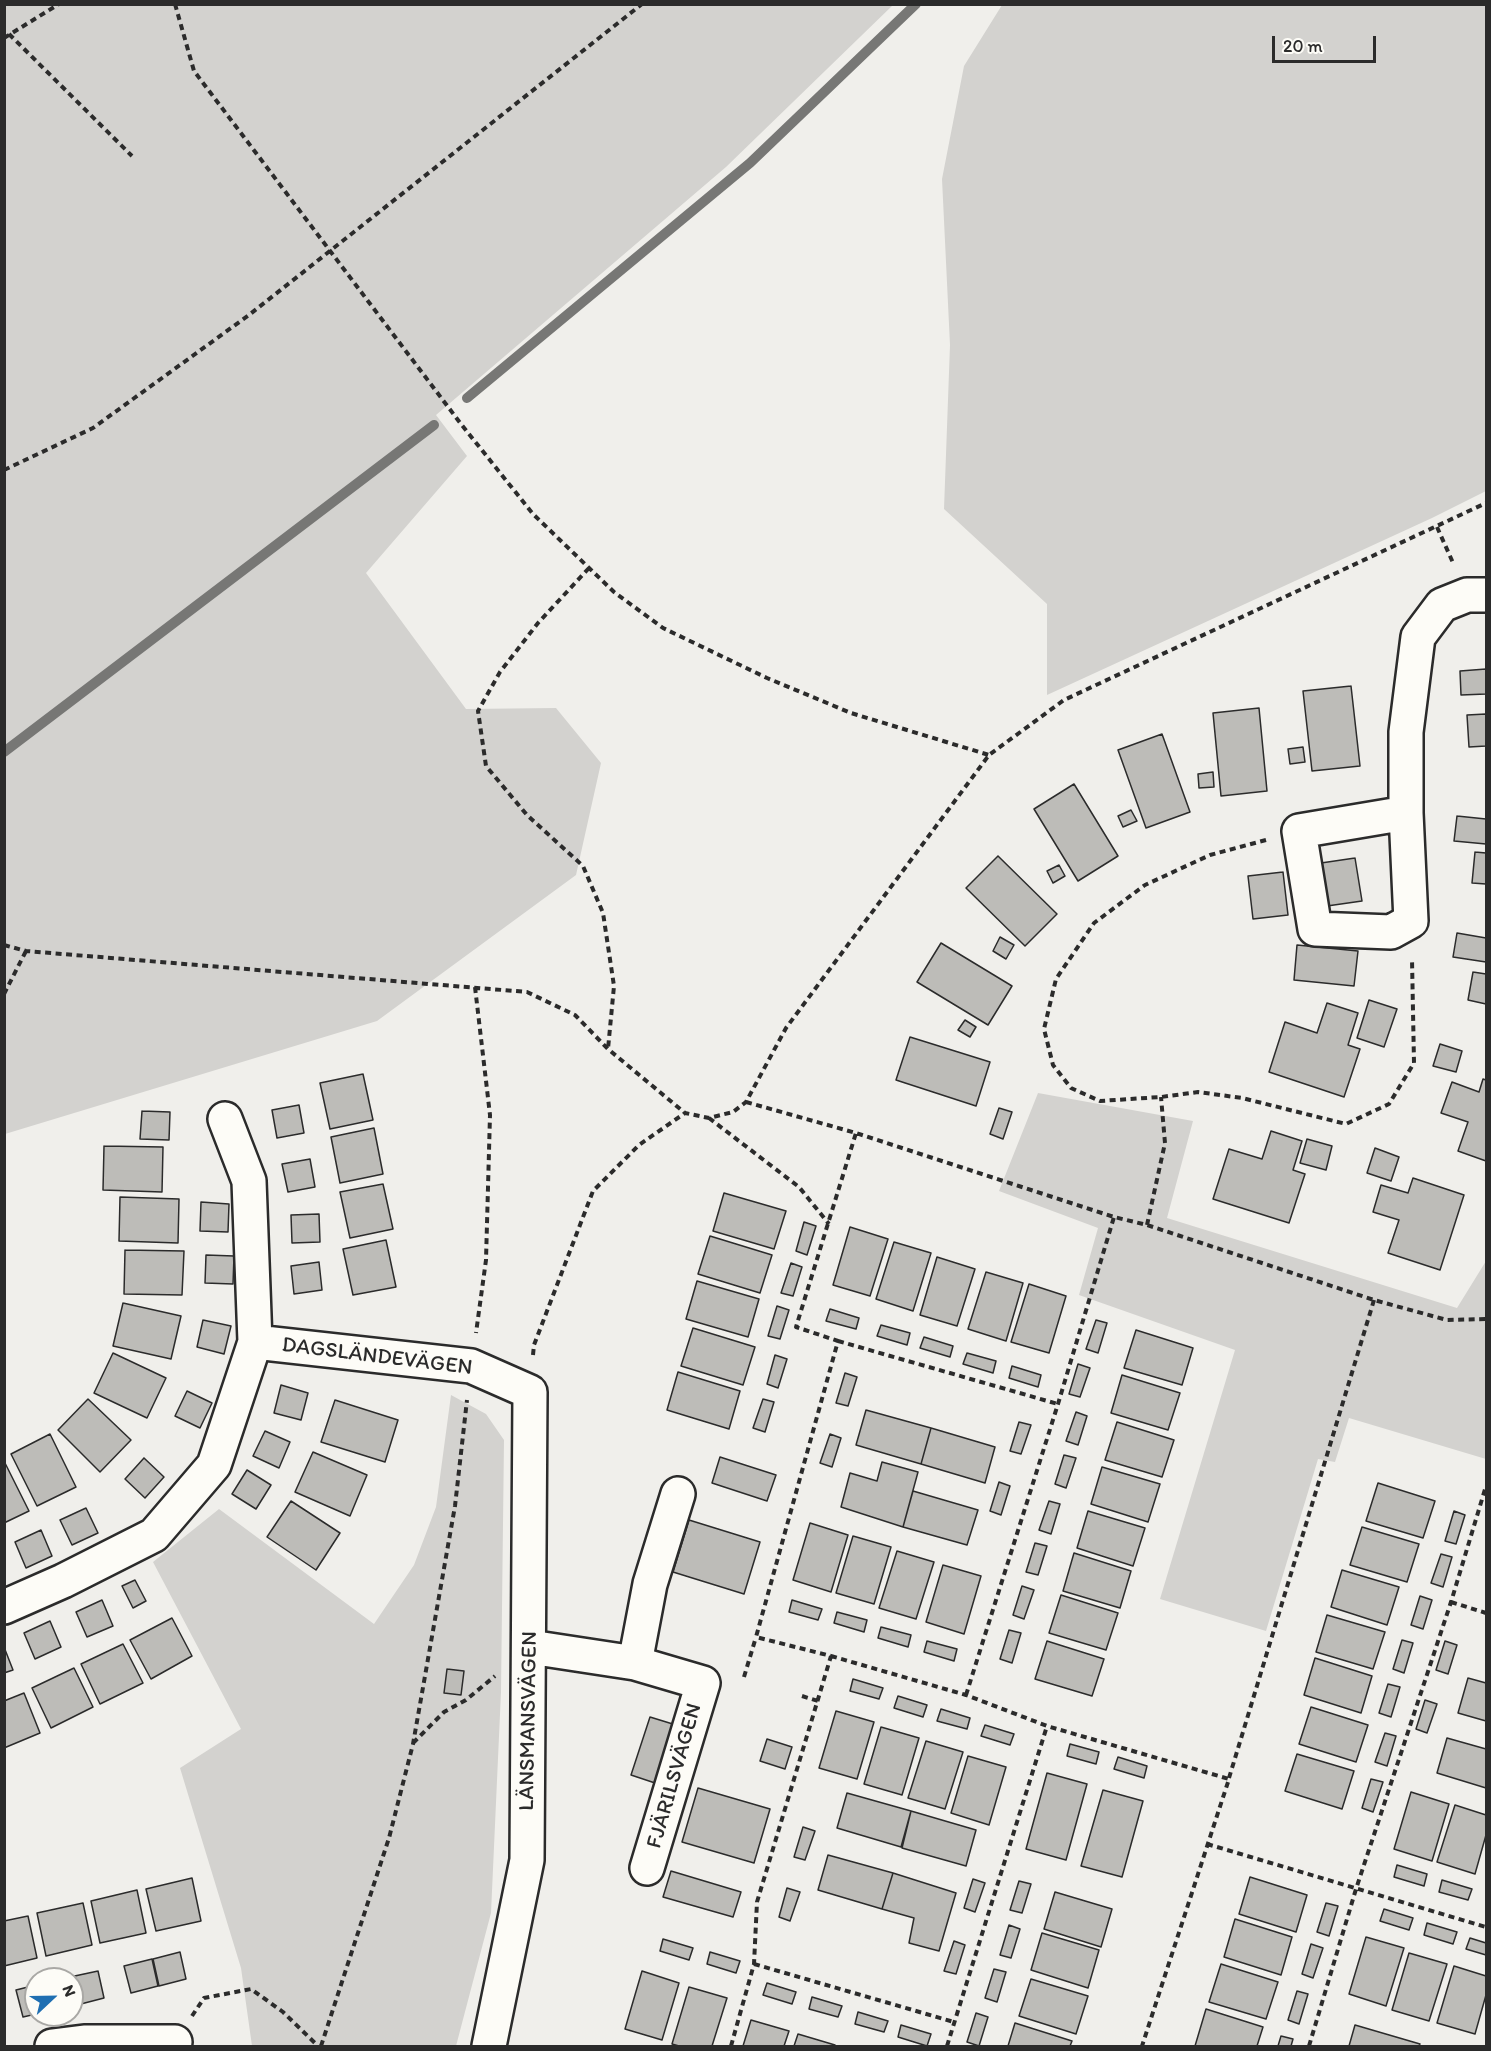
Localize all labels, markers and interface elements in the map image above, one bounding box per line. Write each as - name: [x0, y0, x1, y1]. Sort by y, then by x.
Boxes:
- scale bar: [1275, 24, 1378, 62]
- text: 20 m: [1283, 35, 1323, 57]
- street label: DAGSLÄNDEVÄGEN: [280, 1332, 474, 1382]
- street label: LÄNSMANSVÄGEN: [514, 1631, 544, 1811]
- street label: FJÄRILSVÄGEN: [642, 1700, 708, 1852]
- north arrow: [24, 1967, 84, 2027]
- text: N: [58, 1982, 80, 1999]

